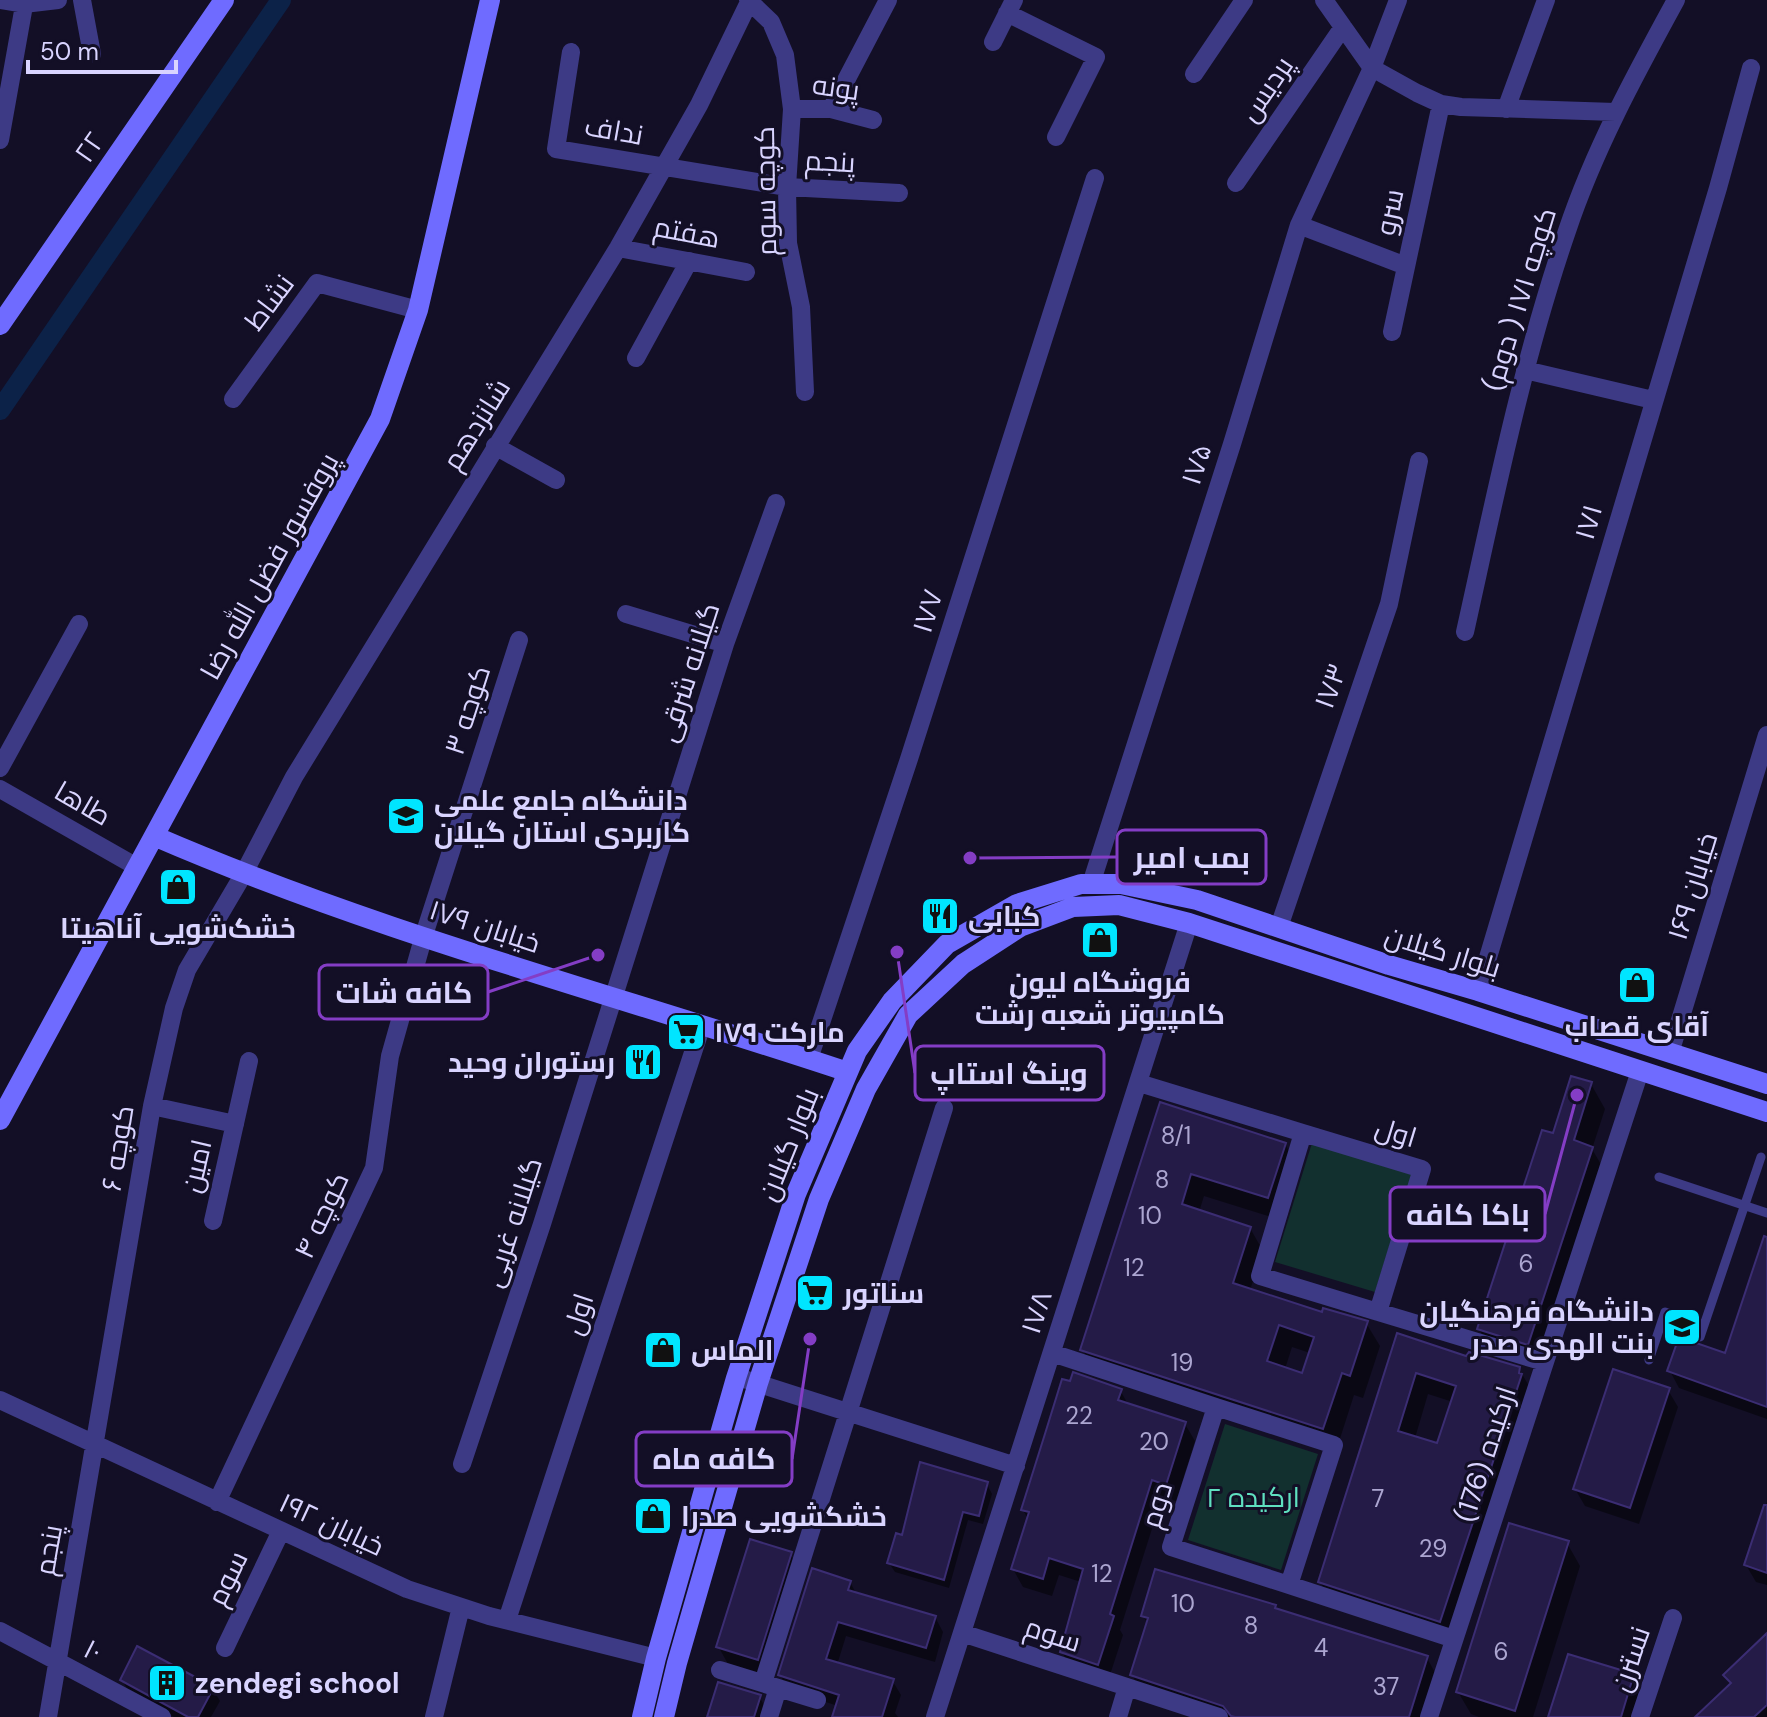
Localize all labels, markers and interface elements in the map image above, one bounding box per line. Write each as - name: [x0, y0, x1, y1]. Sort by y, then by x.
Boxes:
- scale bar: [28, 24, 176, 74]
- text: 50 m: [40, 36, 99, 67]
- street label: پردیس: [1231, 49, 1302, 129]
- street label: پونه: [810, 66, 862, 109]
- street label: نداف: [582, 107, 646, 154]
- street label: ۲۲: [66, 125, 113, 170]
- street label: کوچه سوم: [746, 126, 786, 256]
- street label: پنجم: [803, 142, 857, 182]
- street label: سرو: [1367, 186, 1412, 239]
- street label: کوچه ۱۷۱ ( دوم): [1474, 203, 1566, 396]
- street label: هفتم: [650, 208, 723, 258]
- street label: نشاط: [236, 267, 303, 338]
- street label: شانزدهم: [434, 371, 520, 478]
- street label: ۱۷۵: [1172, 439, 1220, 490]
- street label: پروفسور فضل الله رضا: [192, 446, 347, 686]
- street label: ۱۷۱: [1566, 500, 1611, 544]
- street label: ۱۷۷: [903, 585, 952, 637]
- street label: گیلانه شرقی: [649, 598, 728, 746]
- street label: ۱۷۳: [1305, 659, 1356, 714]
- street label: کوچه ۳: [436, 661, 499, 760]
- street label: طاها: [48, 773, 118, 834]
- place label: دانشگاه جامع علمی کاربردی استان گیلان: [434, 782, 690, 851]
- school or university icon: دانشگاه جامع علمی کاربردی استان گیلان: [385, 795, 427, 837]
- street label: خیابان ۱۶۹: [1659, 828, 1726, 944]
- callout: بمب امیر: [1117, 830, 1266, 884]
- text: بمب امیر: [1133, 838, 1250, 877]
- shop icon: خشک‌شویی آناهیتا: [157, 866, 199, 908]
- street label: خیابان ۱۷۹: [425, 891, 545, 962]
- restaurant icon: کبابی: [919, 895, 961, 937]
- place label: کبابی: [968, 898, 1040, 935]
- place label: خشک‌شویی آناهیتا: [60, 910, 296, 947]
- street label: بلوار گیلان: [1380, 916, 1505, 987]
- shop icon: فروشگاه لیون کامپیوتر شعبه رشت: [1079, 919, 1121, 961]
- place label: فروشگاه لیون کامپیوتر شعبه رشت: [975, 964, 1225, 1033]
- shop icon: آقای قصاب: [1616, 964, 1658, 1006]
- callout: کافه شات: [319, 965, 488, 1019]
- text: کافه شات: [336, 973, 472, 1012]
- place label: آقای قصاب: [1565, 1008, 1709, 1045]
- supermarket icon: ۱۷۹ مارکت: [665, 1011, 707, 1053]
- place label: ۱۷۹ مارکت: [714, 1014, 845, 1051]
- restaurant icon: رستوران وحید: [622, 1041, 664, 1083]
- place label: رستوران وحید: [448, 1044, 615, 1081]
- callout: وینگ استاپ: [915, 1046, 1104, 1100]
- text: وینگ استاپ: [930, 1054, 1088, 1095]
- street label: بلوار گیلان: [749, 1082, 828, 1206]
- street label: کوچه ۶: [92, 1103, 143, 1194]
- street label: اول: [1371, 1109, 1421, 1156]
- house number: 8/1: [1161, 1120, 1191, 1151]
- street label: امین: [172, 1136, 221, 1196]
- street label: گیلانه غربی: [474, 1153, 551, 1292]
- house number: 8: [1155, 1164, 1169, 1195]
- street label: کوچه ۴: [285, 1166, 358, 1264]
- callout: باکا کافه: [1390, 1187, 1545, 1241]
- text: باکا کافه: [1406, 1195, 1530, 1234]
- house number: 10: [1138, 1200, 1162, 1231]
- house number: 6: [1518, 1248, 1534, 1279]
- house number: 12: [1123, 1252, 1145, 1283]
- supermarket icon: سناتور: [794, 1272, 836, 1314]
- place label: سناتور: [842, 1275, 924, 1312]
- street label: ۱۷۸: [1012, 1286, 1061, 1339]
- street label: اول: [554, 1289, 602, 1340]
- place label: دانشگاه فرهنگیان بنت الهدی صدر: [1419, 1293, 1654, 1362]
- school or university icon: دانشگاه فرهنگیان بنت الهدی صدر: [1661, 1306, 1703, 1348]
- shop icon: الماس: [642, 1329, 684, 1371]
- place label: الماس: [691, 1332, 774, 1369]
- house number: 19: [1171, 1347, 1193, 1378]
- street label: ارکیده (176): [1446, 1381, 1525, 1527]
- house number: 22: [1065, 1400, 1093, 1431]
- house number: 20: [1139, 1426, 1169, 1457]
- callout: کافه ماه: [636, 1432, 792, 1486]
- text: کافه ماه: [652, 1439, 776, 1478]
- street label: دوم: [1132, 1478, 1182, 1533]
- park label: ارکیده ۲: [1206, 1479, 1300, 1516]
- house number: 7: [1372, 1483, 1384, 1514]
- street label: خیابان ۱۹۲: [273, 1484, 390, 1565]
- shop icon: خشکشویی صدرا: [632, 1495, 674, 1537]
- place label: خشکشویی صدرا: [681, 1498, 887, 1535]
- street label: پنجم: [26, 1521, 72, 1579]
- house number: 29: [1419, 1533, 1447, 1564]
- street label: سوم: [198, 1545, 257, 1612]
- house number: 12: [1091, 1558, 1113, 1589]
- house number: 10: [1171, 1588, 1195, 1619]
- street label: سوم: [1020, 1608, 1086, 1662]
- house number: 8: [1244, 1610, 1258, 1641]
- street label: نسترن: [1602, 1622, 1659, 1697]
- street label: ۱۰: [77, 1630, 108, 1670]
- house number: 4: [1314, 1632, 1328, 1663]
- house number: 6: [1493, 1636, 1509, 1667]
- building icon: zendegi school: [146, 1662, 188, 1704]
- place label: zendegi school: [195, 1665, 399, 1702]
- house number: 37: [1373, 1671, 1399, 1702]

